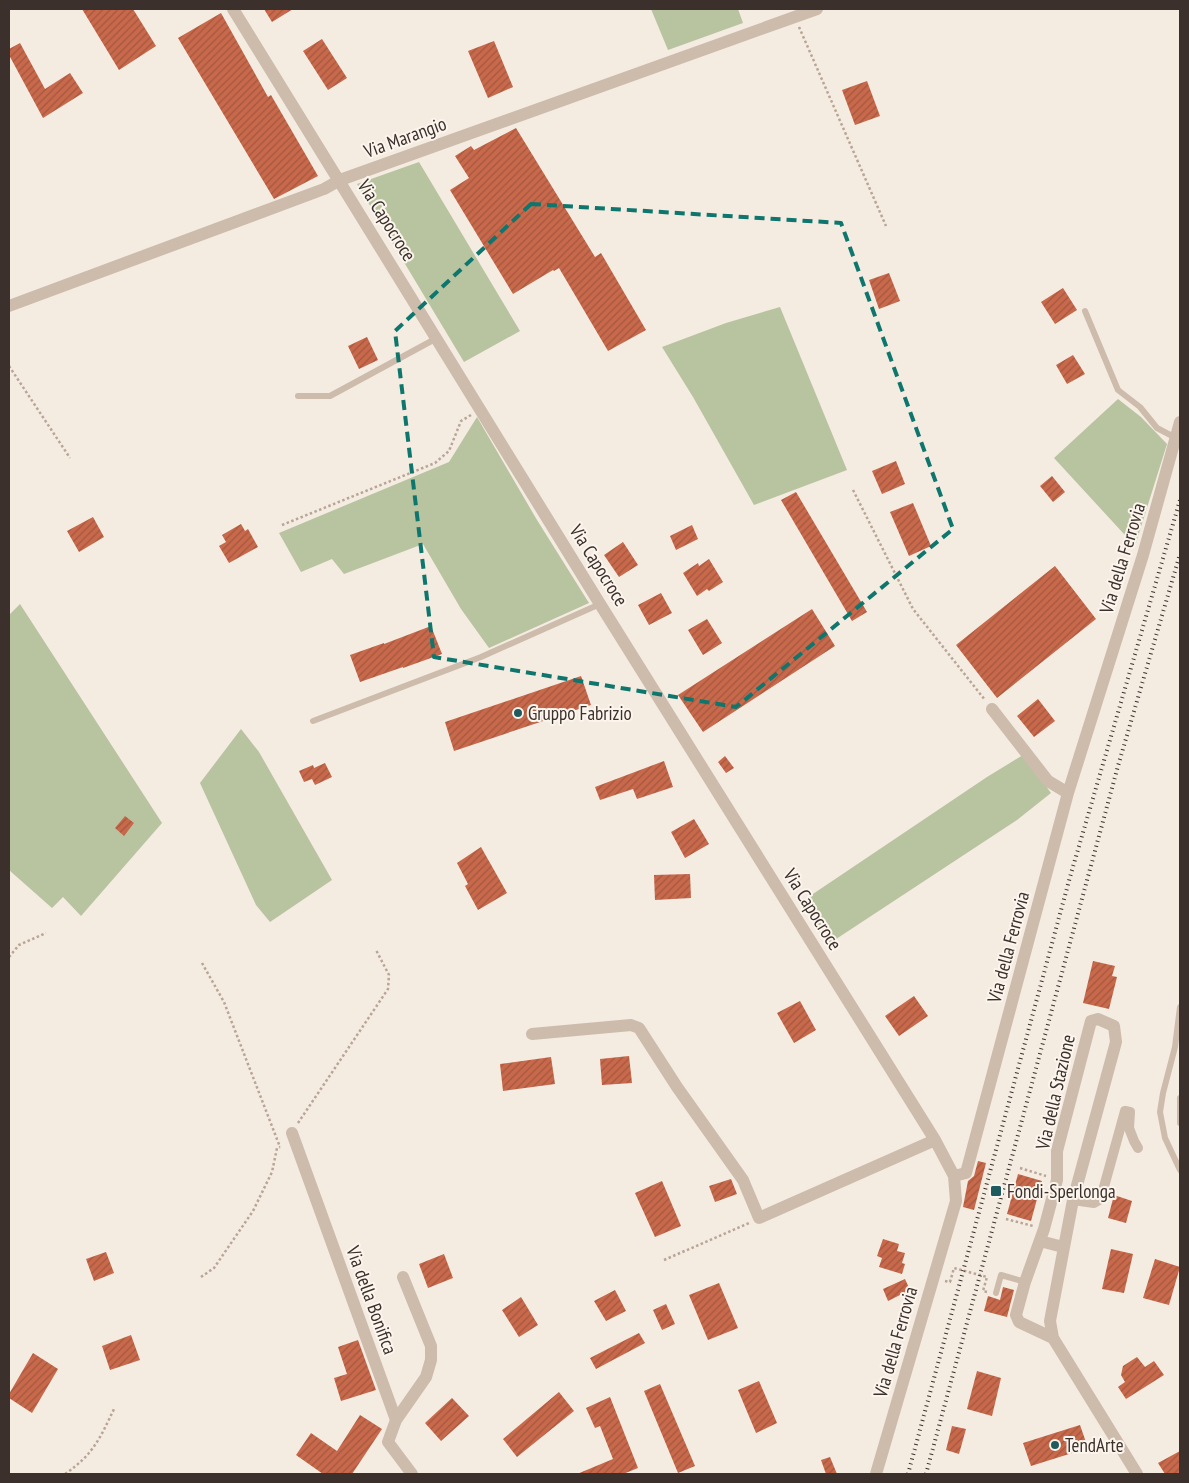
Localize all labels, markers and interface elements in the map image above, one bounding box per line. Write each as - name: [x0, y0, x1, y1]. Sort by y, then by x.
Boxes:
- street label: Via Marangio: [360, 111, 449, 163]
- street label: Via Capocroce: [352, 174, 422, 265]
- street label: Via della Ferrovia: [1094, 500, 1150, 617]
- street label: Via Capocroce: [564, 519, 634, 610]
- place label: Gruppo Fabrizio: [528, 701, 632, 725]
- marker: Gruppo Fabrizio: [512, 707, 524, 719]
- street label: Via Capocroce: [778, 863, 848, 954]
- street label: Via della Ferrovia: [981, 889, 1034, 1006]
- street label: Via della Stazione: [1030, 1032, 1080, 1153]
- place label: Fondi-Sperlonga: [1007, 1179, 1116, 1203]
- marker: Fondi-Sperlonga: [989, 1184, 1003, 1198]
- street label: Via della Bonifica: [341, 1242, 403, 1357]
- street label: Via della Ferrovia: [867, 1284, 922, 1401]
- place label: TendArte: [1065, 1433, 1124, 1457]
- marker: TendArte: [1049, 1439, 1061, 1451]

